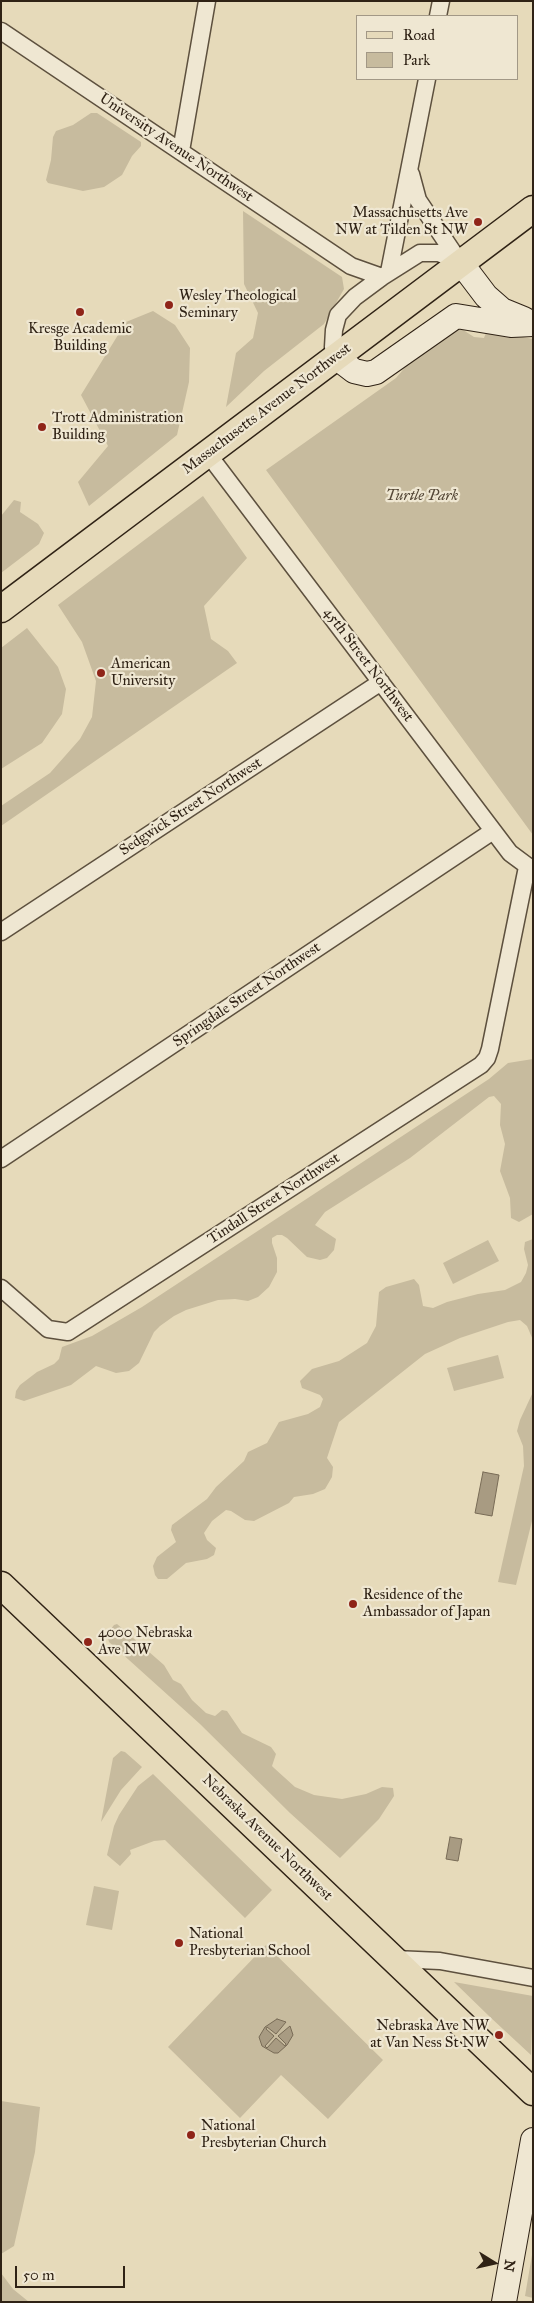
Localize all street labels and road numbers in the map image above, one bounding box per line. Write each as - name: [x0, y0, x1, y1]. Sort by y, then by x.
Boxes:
- street label: University Avenue Northwest: [96, 90, 256, 206]
- street label: Massachusetts Avenue Northwest: [179, 340, 355, 478]
- street label: 45th Street Northwest: [319, 604, 417, 726]
- street label: Sedgwick Street Northwest: [116, 754, 266, 860]
- street label: Springdale Street Northwest: [170, 939, 324, 1051]
- street label: Tindall Street Northwest: [204, 1149, 344, 1249]
- street label: Nebraska Avenue Northwest: [198, 1771, 336, 1905]

